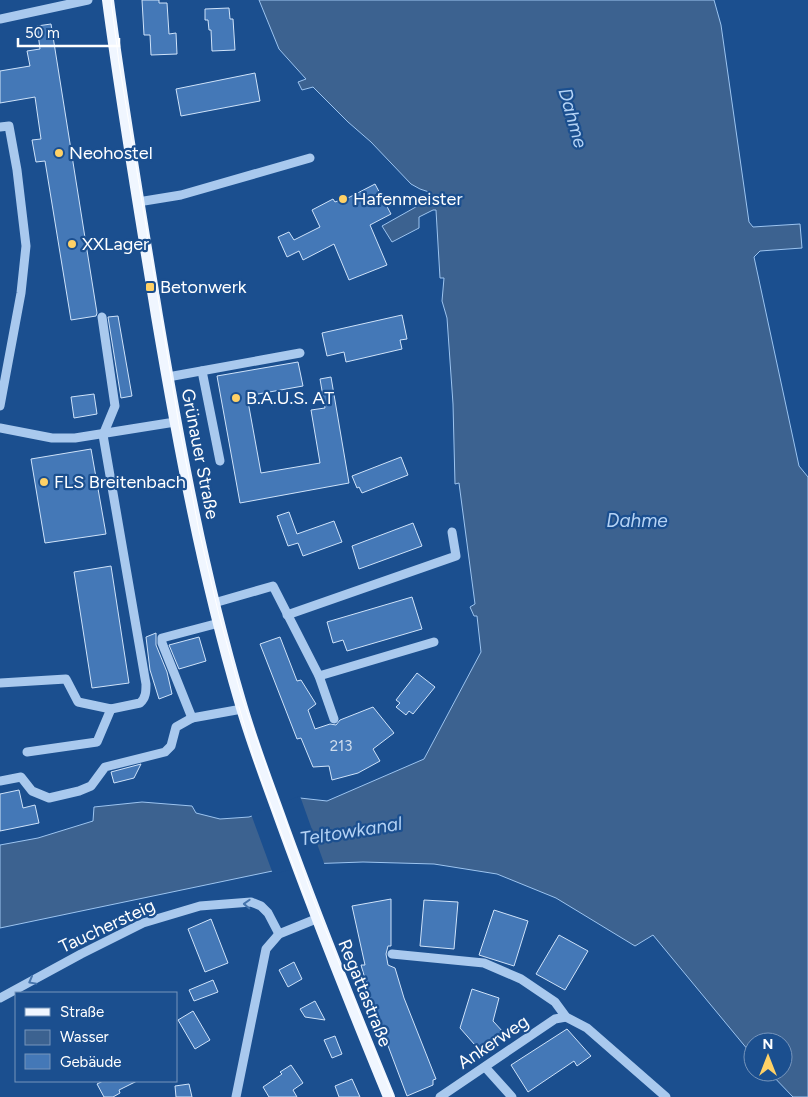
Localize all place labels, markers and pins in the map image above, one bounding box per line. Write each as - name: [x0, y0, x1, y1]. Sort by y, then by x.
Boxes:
- place label: Neohostel: [69, 142, 153, 164]
- marker: Neohostel: [53, 147, 65, 159]
- place label: Hafenmeister: [353, 188, 463, 210]
- marker: Hafenmeister: [337, 193, 349, 205]
- place label: XXLager: [82, 233, 149, 255]
- marker: XXLager: [66, 238, 78, 250]
- place label: Betonwerk: [160, 276, 247, 298]
- marker: Betonwerk: [144, 281, 156, 293]
- place label: B.A.U.S. AT: [246, 387, 334, 409]
- marker: B.A.U.S. AT: [230, 392, 242, 404]
- place label: FLS Breitenbach: [54, 471, 186, 493]
- marker: FLS Breitenbach: [38, 476, 50, 488]

